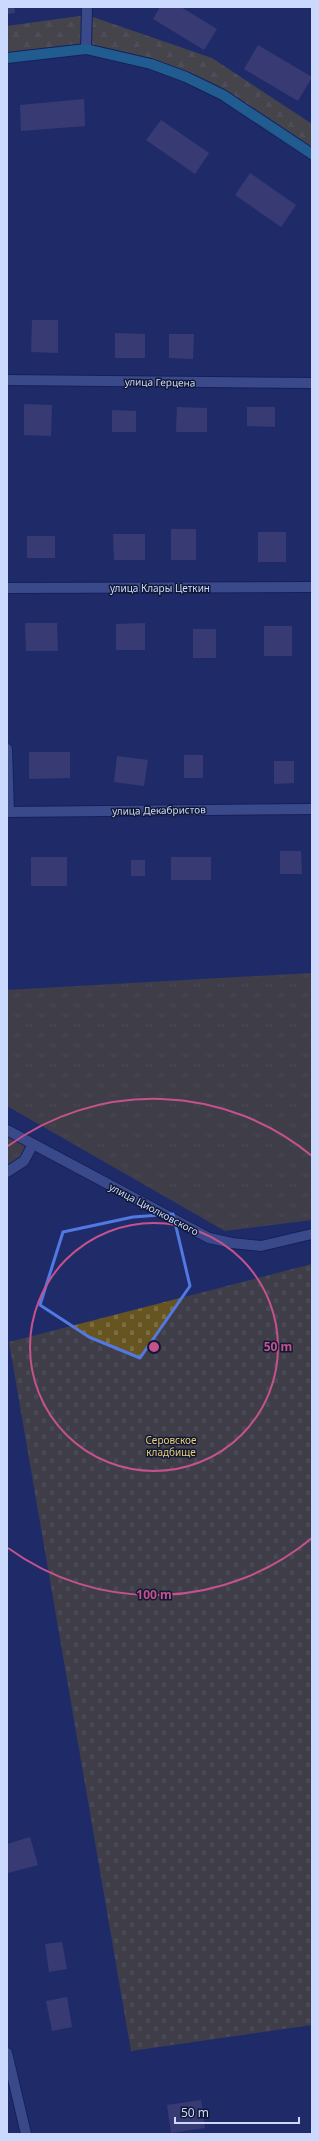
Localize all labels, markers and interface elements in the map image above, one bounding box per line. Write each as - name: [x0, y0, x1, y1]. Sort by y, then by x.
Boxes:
- street label: улица Герцена: [125, 374, 195, 390]
- street label: улица Клары Цеткин: [110, 581, 210, 595]
- street label: улица Декабристов: [112, 802, 206, 818]
- street label: улица Циолковского: [107, 1180, 201, 1239]
- text: 50 m: [264, 1338, 292, 1355]
- centre of rings: [147, 1340, 161, 1354]
- park label: Серовское кладбище: [145, 1433, 197, 1459]
- text: 100 m: [136, 1586, 172, 1603]
- scale bar: [175, 2099, 299, 2125]
- text: 50 m: [181, 2104, 209, 2121]

